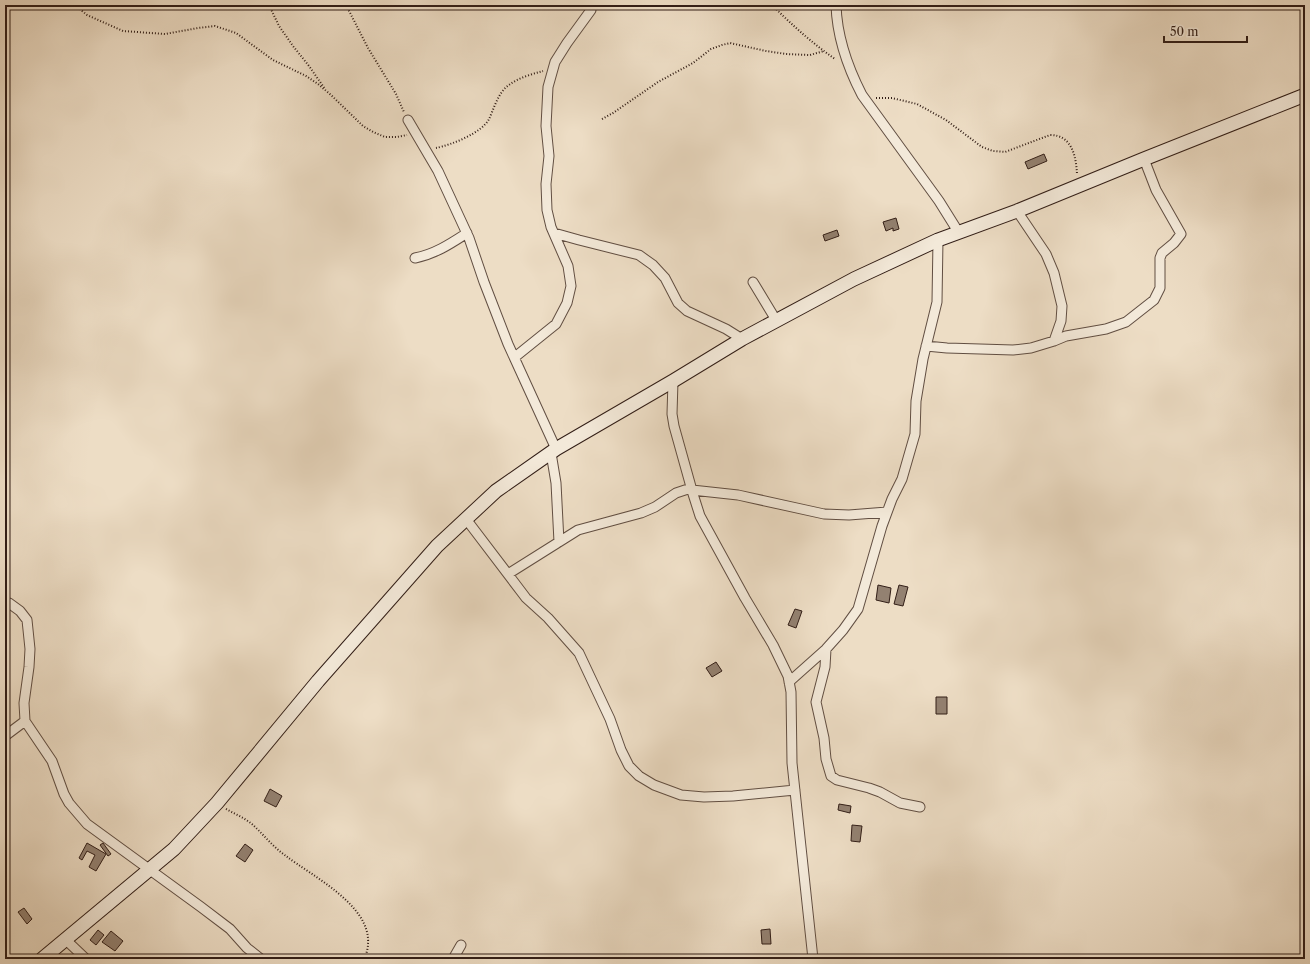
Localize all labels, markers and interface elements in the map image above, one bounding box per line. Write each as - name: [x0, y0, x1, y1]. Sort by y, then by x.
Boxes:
- scale bar: [1164, 18, 1247, 44]
- text: 50 m: [1170, 24, 1199, 39]

